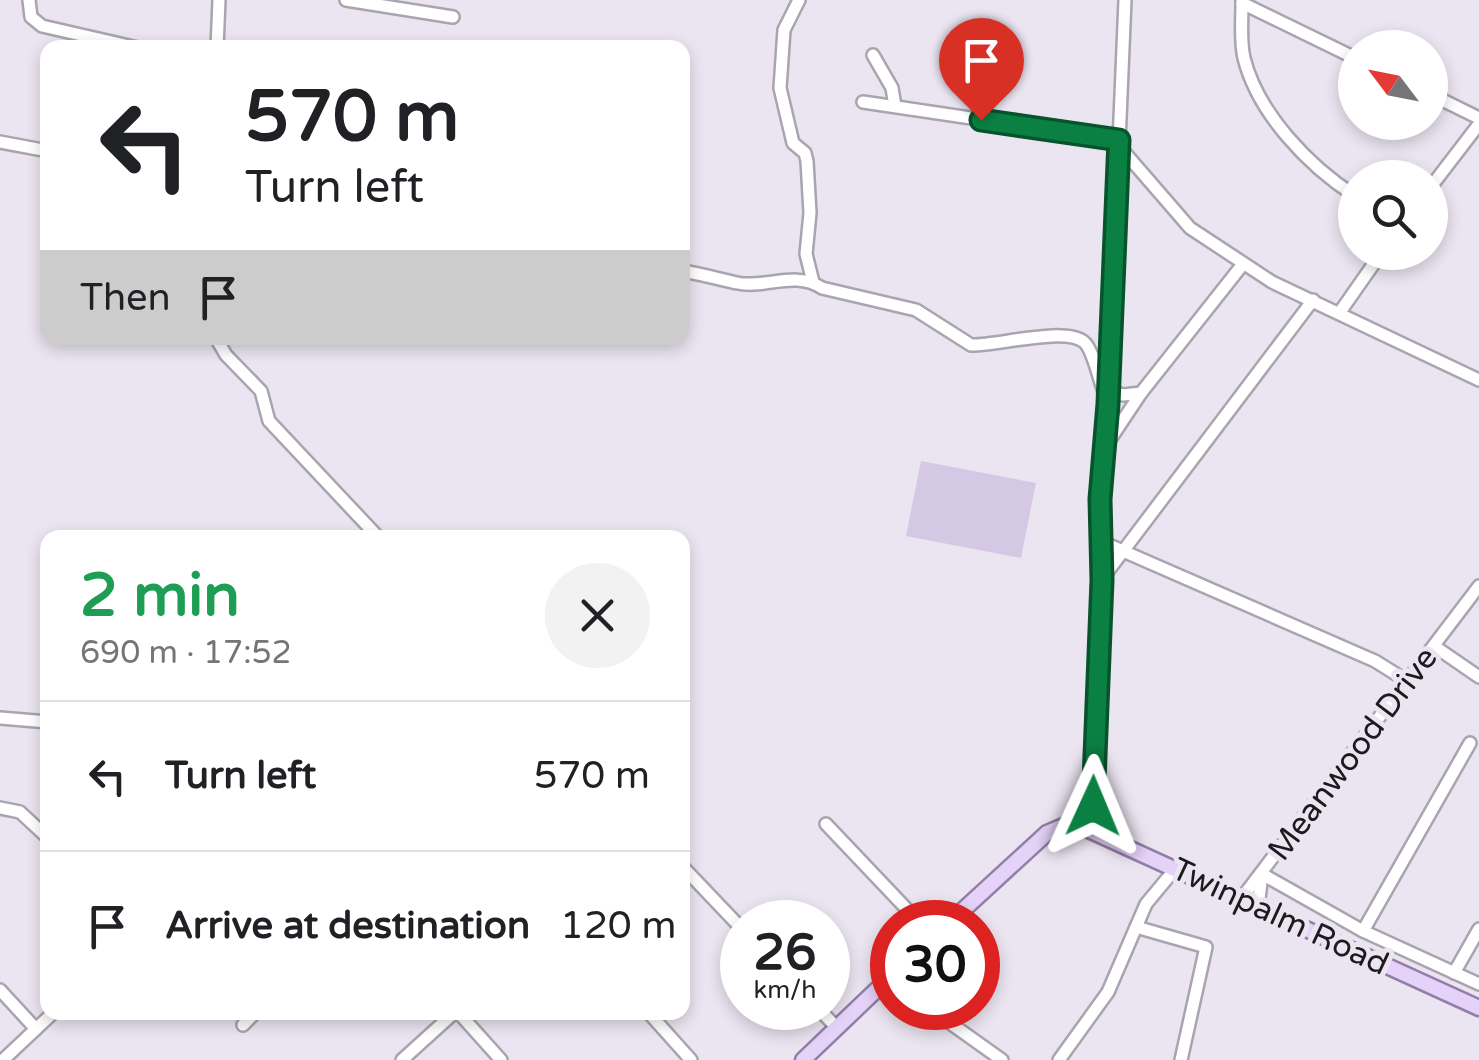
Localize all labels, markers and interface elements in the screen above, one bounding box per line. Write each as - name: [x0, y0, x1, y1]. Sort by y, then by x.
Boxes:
- pin: [939, 18, 1024, 121]
- north arrow: [1338, 30, 1448, 140]
- map controls: [1338, 30, 1448, 270]
- icon: arrive: [954, 33, 1009, 88]
- text: 570 m: [245, 76, 459, 160]
- icon: left: [80, 80, 210, 210]
- button: search: [1338, 160, 1448, 270]
- text: Turn left: [245, 161, 424, 215]
- icon: arrive: [191, 270, 246, 325]
- text: Then: [80, 275, 171, 321]
- text: 2 min: [80, 560, 240, 632]
- button: close: [545, 563, 650, 668]
- text: 690 m · 17:52: [80, 634, 292, 672]
- street label: Meanwood Drive: [1260, 640, 1446, 868]
- icon: left: [80, 749, 135, 804]
- text: Turn left: [165, 753, 316, 799]
- text: 570 m: [534, 753, 650, 799]
- position arrow: [1041, 754, 1145, 858]
- street label: Twinpalm Road: [1166, 850, 1394, 984]
- icon: arrive: [80, 899, 135, 954]
- speed limit sign: 30: [870, 900, 1000, 1030]
- text: Arrive at destination: [165, 903, 530, 949]
- text: 120 m: [560, 903, 676, 949]
- text: 26: [754, 923, 816, 983]
- text: km/h: [754, 975, 816, 1005]

